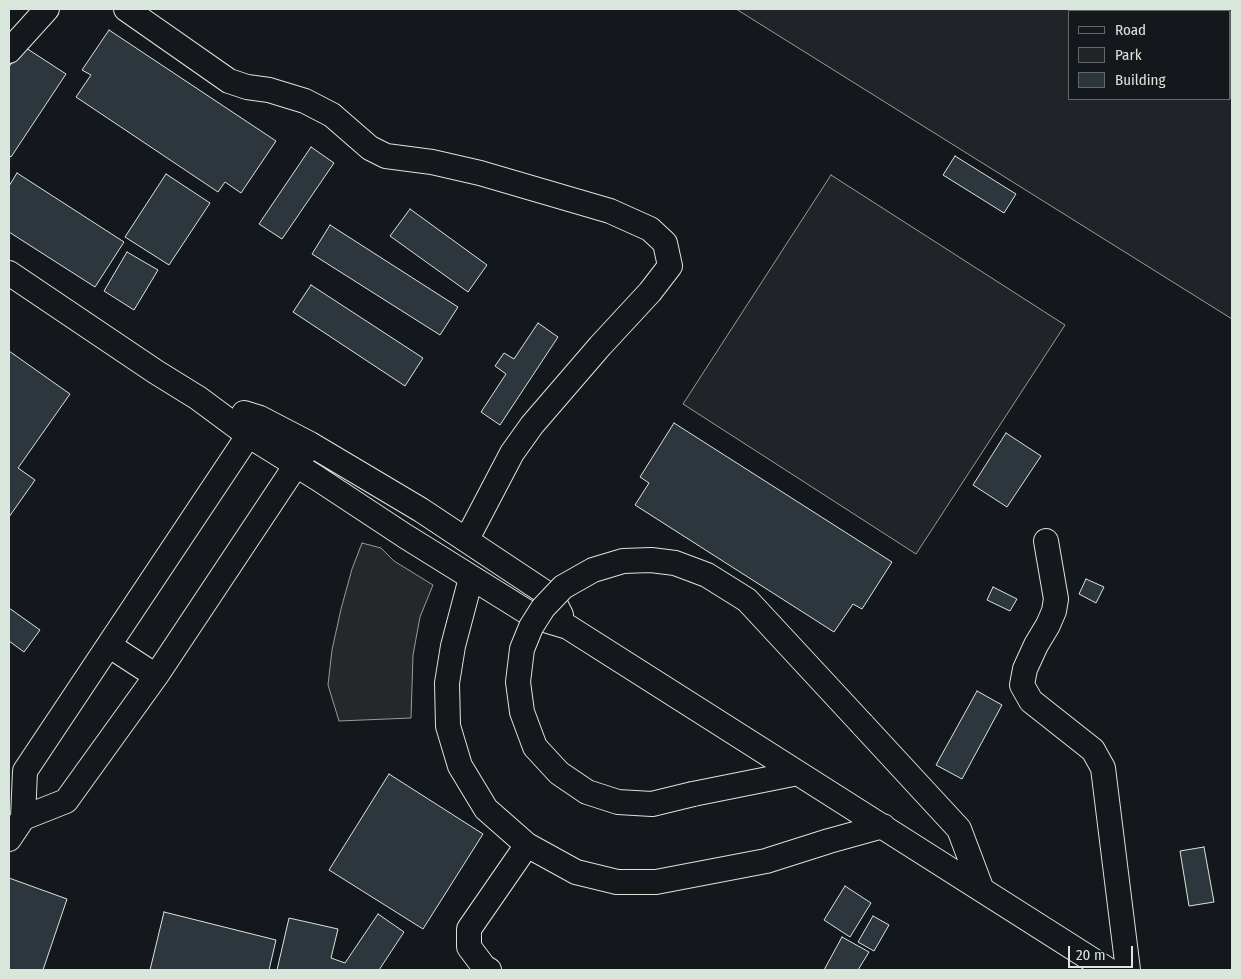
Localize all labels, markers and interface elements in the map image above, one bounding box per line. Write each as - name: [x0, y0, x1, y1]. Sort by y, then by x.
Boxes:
- legend: [1068, 10, 1231, 100]
- text: Road: [1115, 21, 1146, 39]
- text: Park: [1115, 46, 1142, 64]
- text: Building: [1115, 71, 1166, 89]
- scale bar: [1071, 936, 1136, 968]
- text: 20 m: [1076, 946, 1106, 964]

